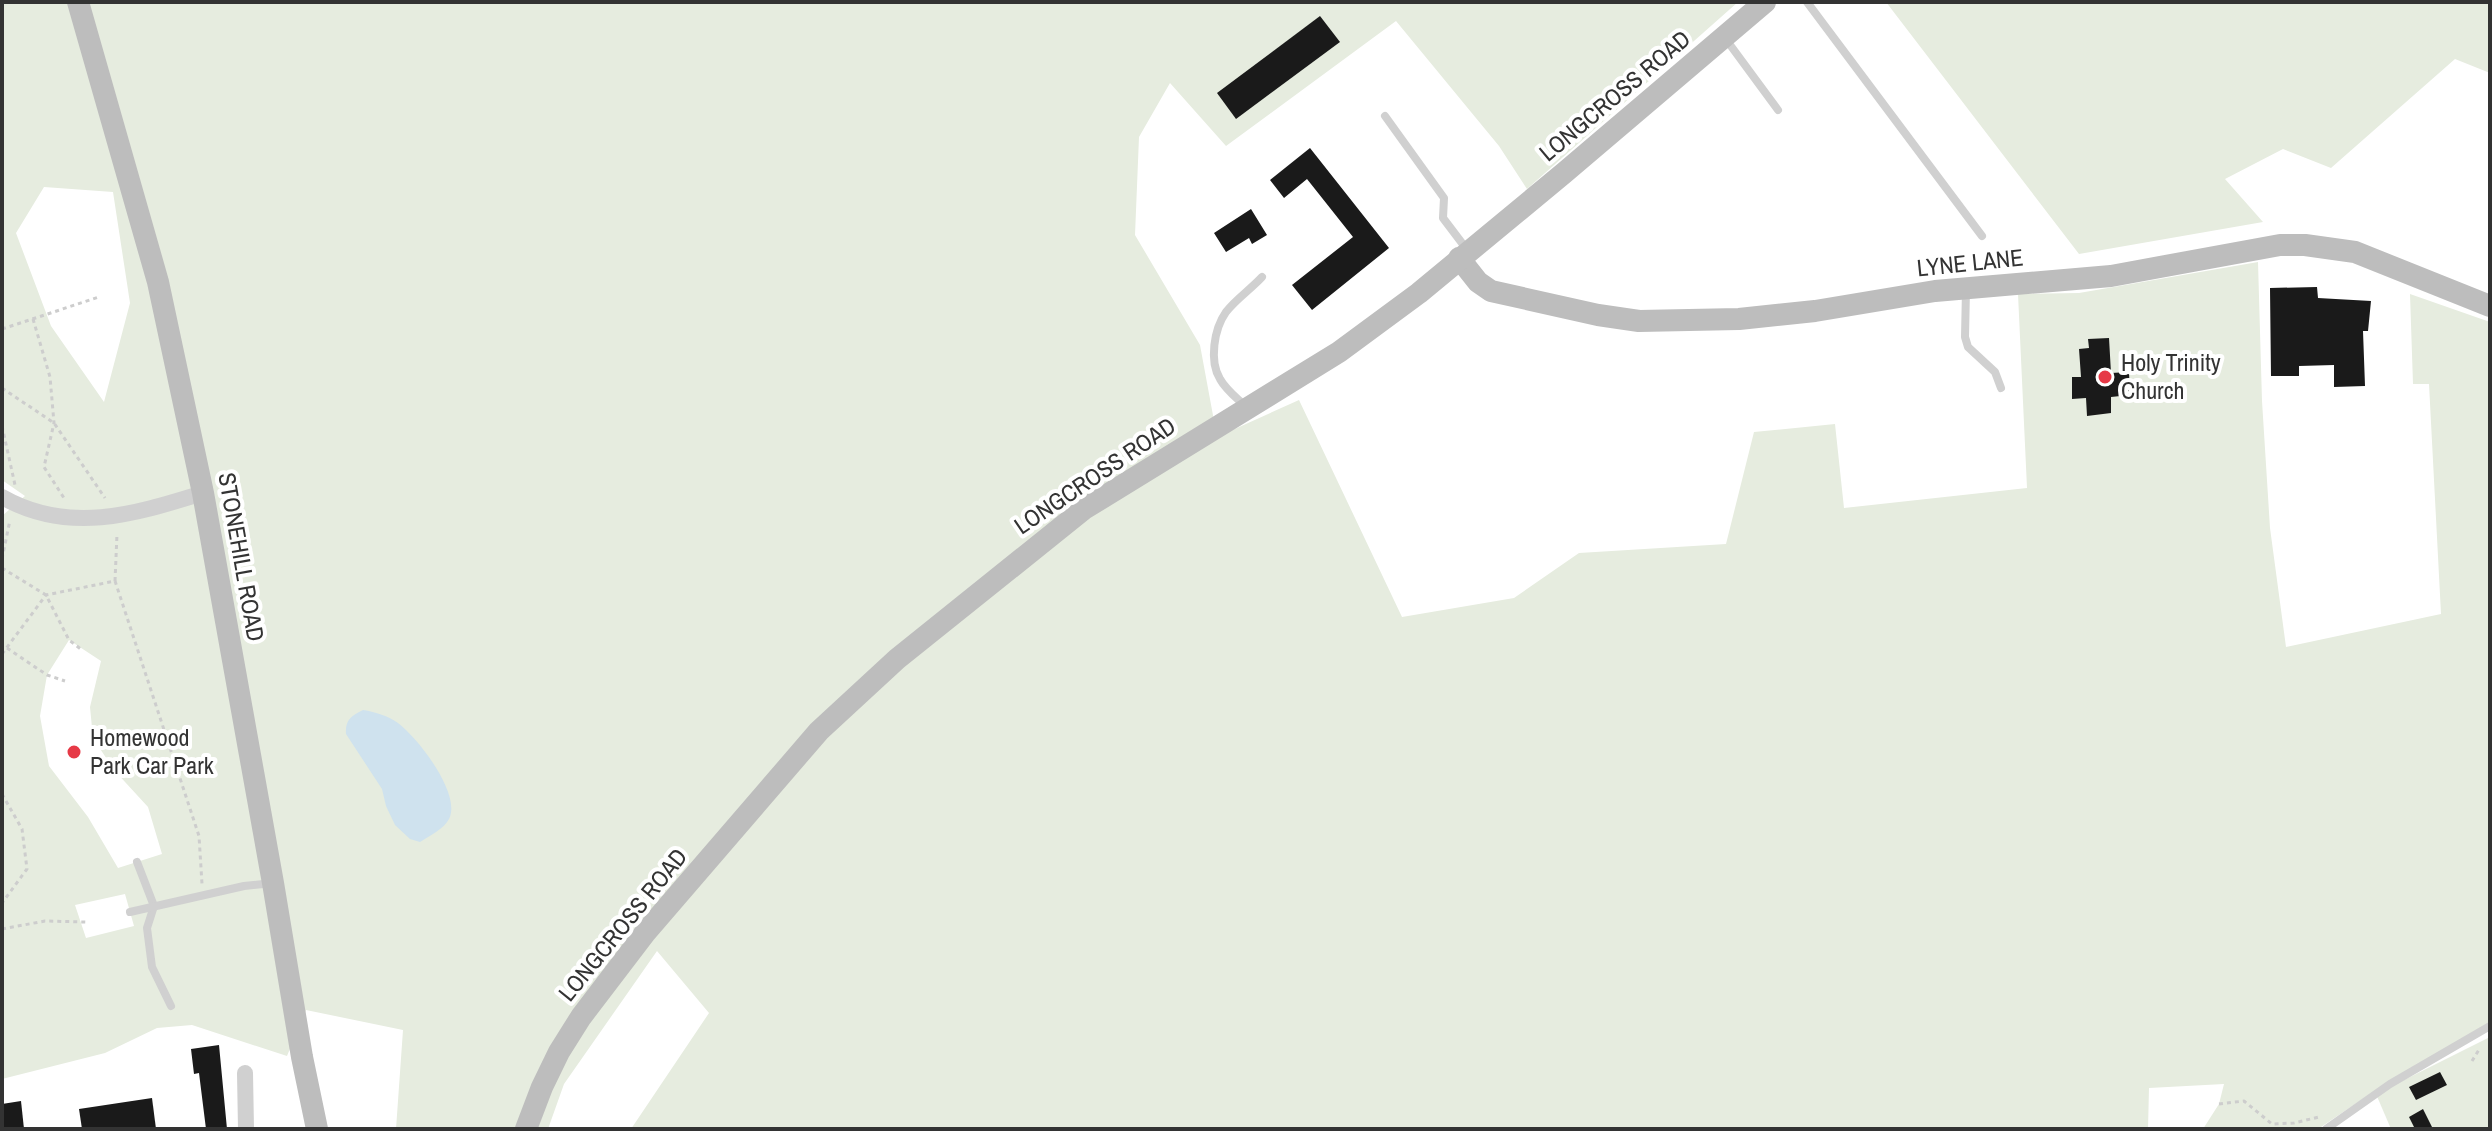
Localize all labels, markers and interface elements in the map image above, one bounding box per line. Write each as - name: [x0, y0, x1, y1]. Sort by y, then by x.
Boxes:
- street label: LONGCROSS ROAD: [1532, 23, 1697, 168]
- street label: LYNE LANE: [1915, 241, 2025, 284]
- place label: Holy Trinity Church: [2121, 346, 2221, 406]
- marker: Holy Trinity Church: [2096, 368, 2114, 386]
- street label: LONGCROSS ROAD: [1008, 409, 1181, 541]
- street label: STONEHILL ROAD: [211, 470, 273, 644]
- place label: Homewood Park Car Park: [90, 721, 214, 781]
- marker: Homewood Park Car Park: [65, 743, 83, 761]
- street label: LONGCROSS ROAD: [551, 841, 694, 1008]

